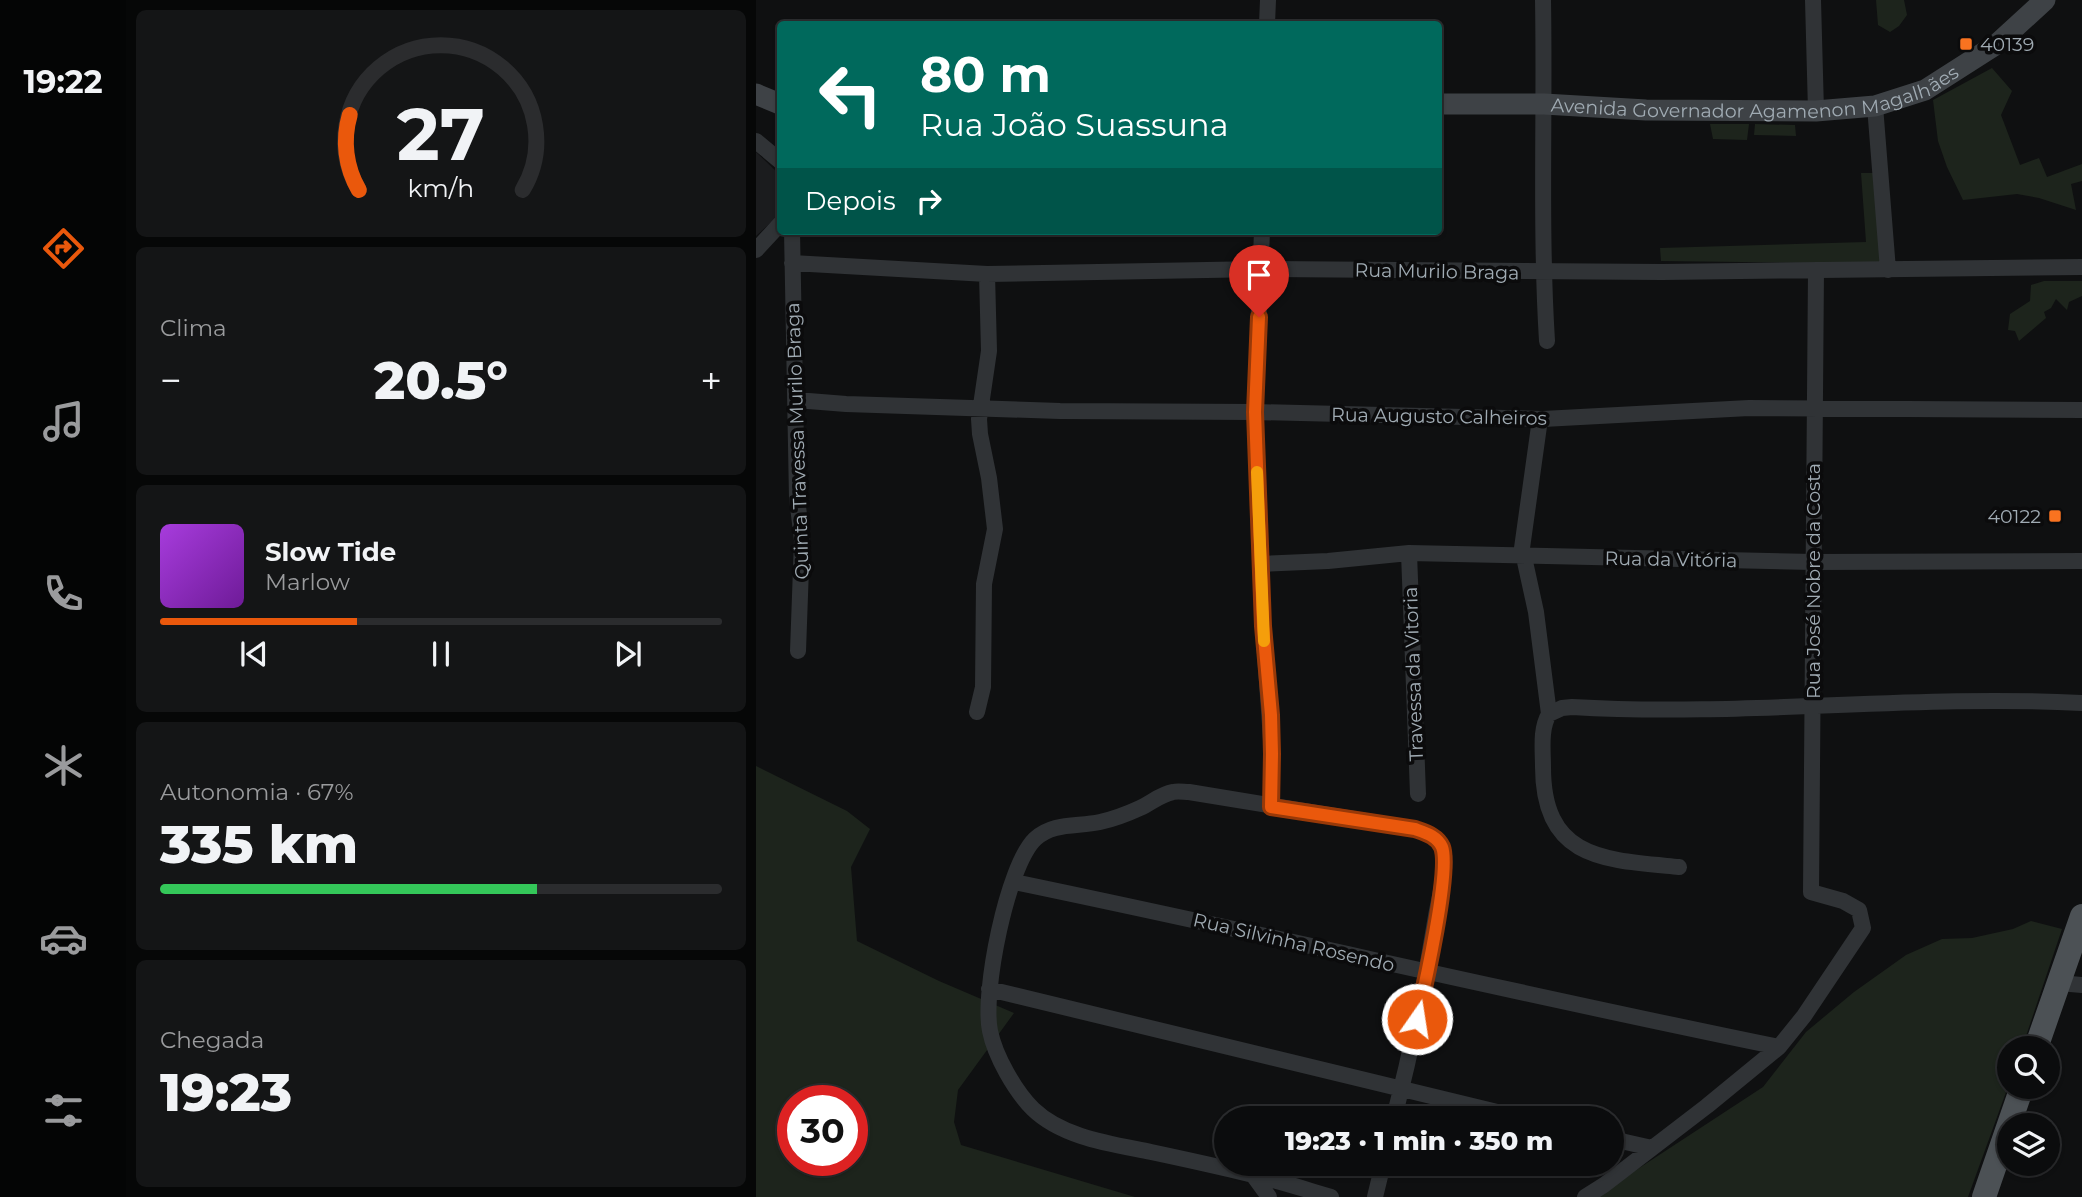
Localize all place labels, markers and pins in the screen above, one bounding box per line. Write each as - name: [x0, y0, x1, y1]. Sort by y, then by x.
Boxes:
- place label: 40139: [1980, 33, 2034, 56]
- marker: 40139: [1958, 36, 1974, 52]
- pin: [1229, 245, 1289, 317]
- place label: 40122: [1987, 505, 2041, 528]
- marker: 40122: [2047, 508, 2063, 524]

